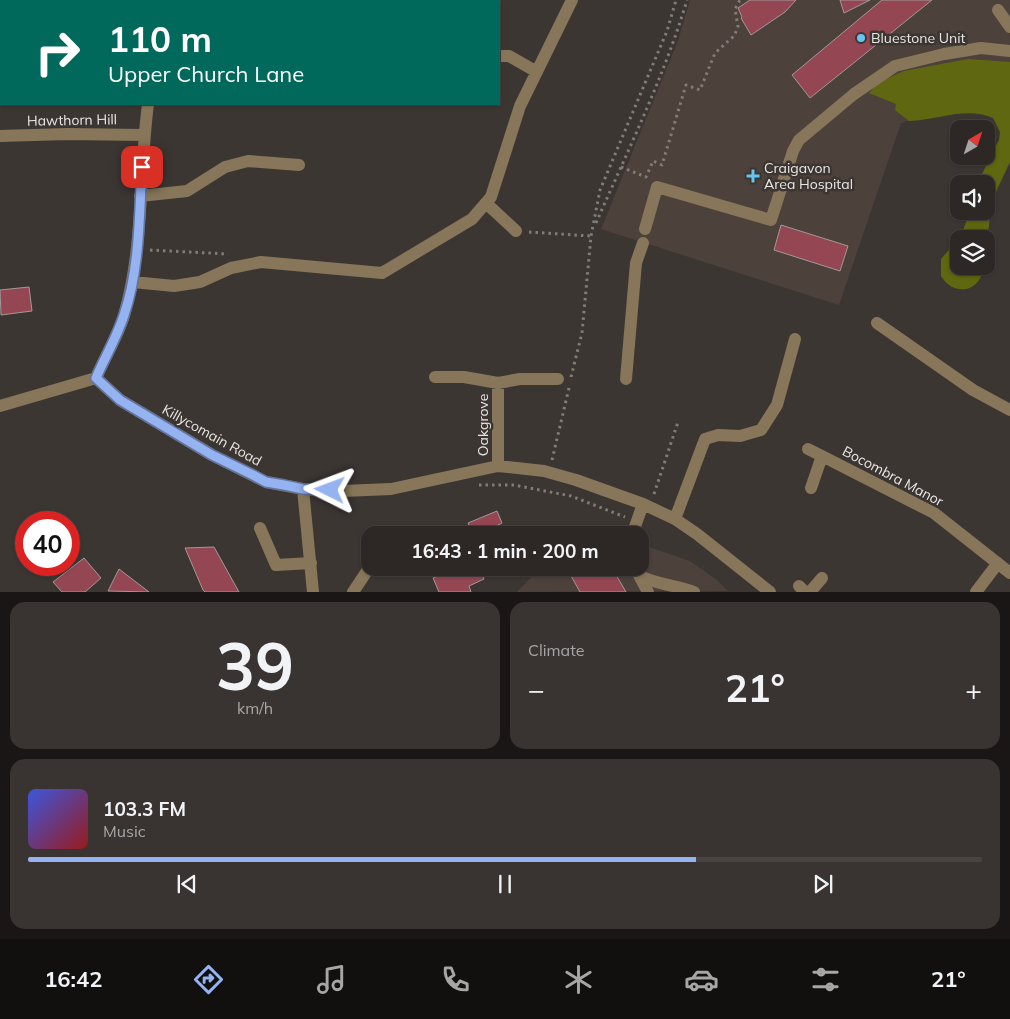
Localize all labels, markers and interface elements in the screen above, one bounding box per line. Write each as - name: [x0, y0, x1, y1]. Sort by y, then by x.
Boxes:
- text: 110 m: [108, 17, 212, 61]
- icon: right: [25, 20, 90, 85]
- place label: Bluestone Unit: [871, 29, 965, 47]
- marker: Bluestone Unit: [855, 32, 867, 44]
- text: Upper Church Lane: [108, 60, 304, 88]
- street label: Hawthorn Hill: [27, 110, 117, 130]
- north arrow: [950, 120, 995, 165]
- map controls: [950, 120, 995, 275]
- pin: [121, 146, 163, 188]
- icon: arrive: [128, 153, 156, 181]
- place label: Craigavon Area Hospital: [764, 159, 853, 193]
- marker: Craigavon Area Hospital: [746, 169, 760, 183]
- button: sound: [950, 175, 995, 220]
- button: layers: [950, 230, 995, 275]
- street label: Oakgrove: [474, 394, 492, 456]
- street label: Killycomain Road: [159, 400, 265, 470]
- street label: Bocombra Manor: [839, 442, 947, 511]
- position arrow: [303, 463, 355, 515]
- speed limit sign: 40: [15, 511, 80, 576]
- text: 16:43 · 1 min · 200 m: [411, 539, 599, 563]
- text: 39: [216, 625, 294, 706]
- text: Climate: [528, 640, 584, 660]
- text: 21°: [725, 664, 785, 712]
- text: −: [528, 672, 545, 707]
- text: +: [965, 672, 982, 707]
- text: km/h: [237, 698, 273, 718]
- text: 103.3 FM: [103, 797, 186, 821]
- text: Music: [103, 821, 146, 841]
- icon: previous: [173, 870, 201, 898]
- icon: pause: [491, 870, 519, 898]
- icon: next: [809, 870, 837, 898]
- icon: directions: [191, 962, 226, 997]
- icon: music: [314, 962, 349, 997]
- icon: phone: [438, 962, 473, 997]
- icon: climate: [561, 962, 596, 997]
- icon: car: [684, 962, 719, 997]
- icon: filters: [808, 962, 843, 997]
- text: 16:42: [44, 965, 102, 993]
- text: 21°: [931, 965, 966, 993]

